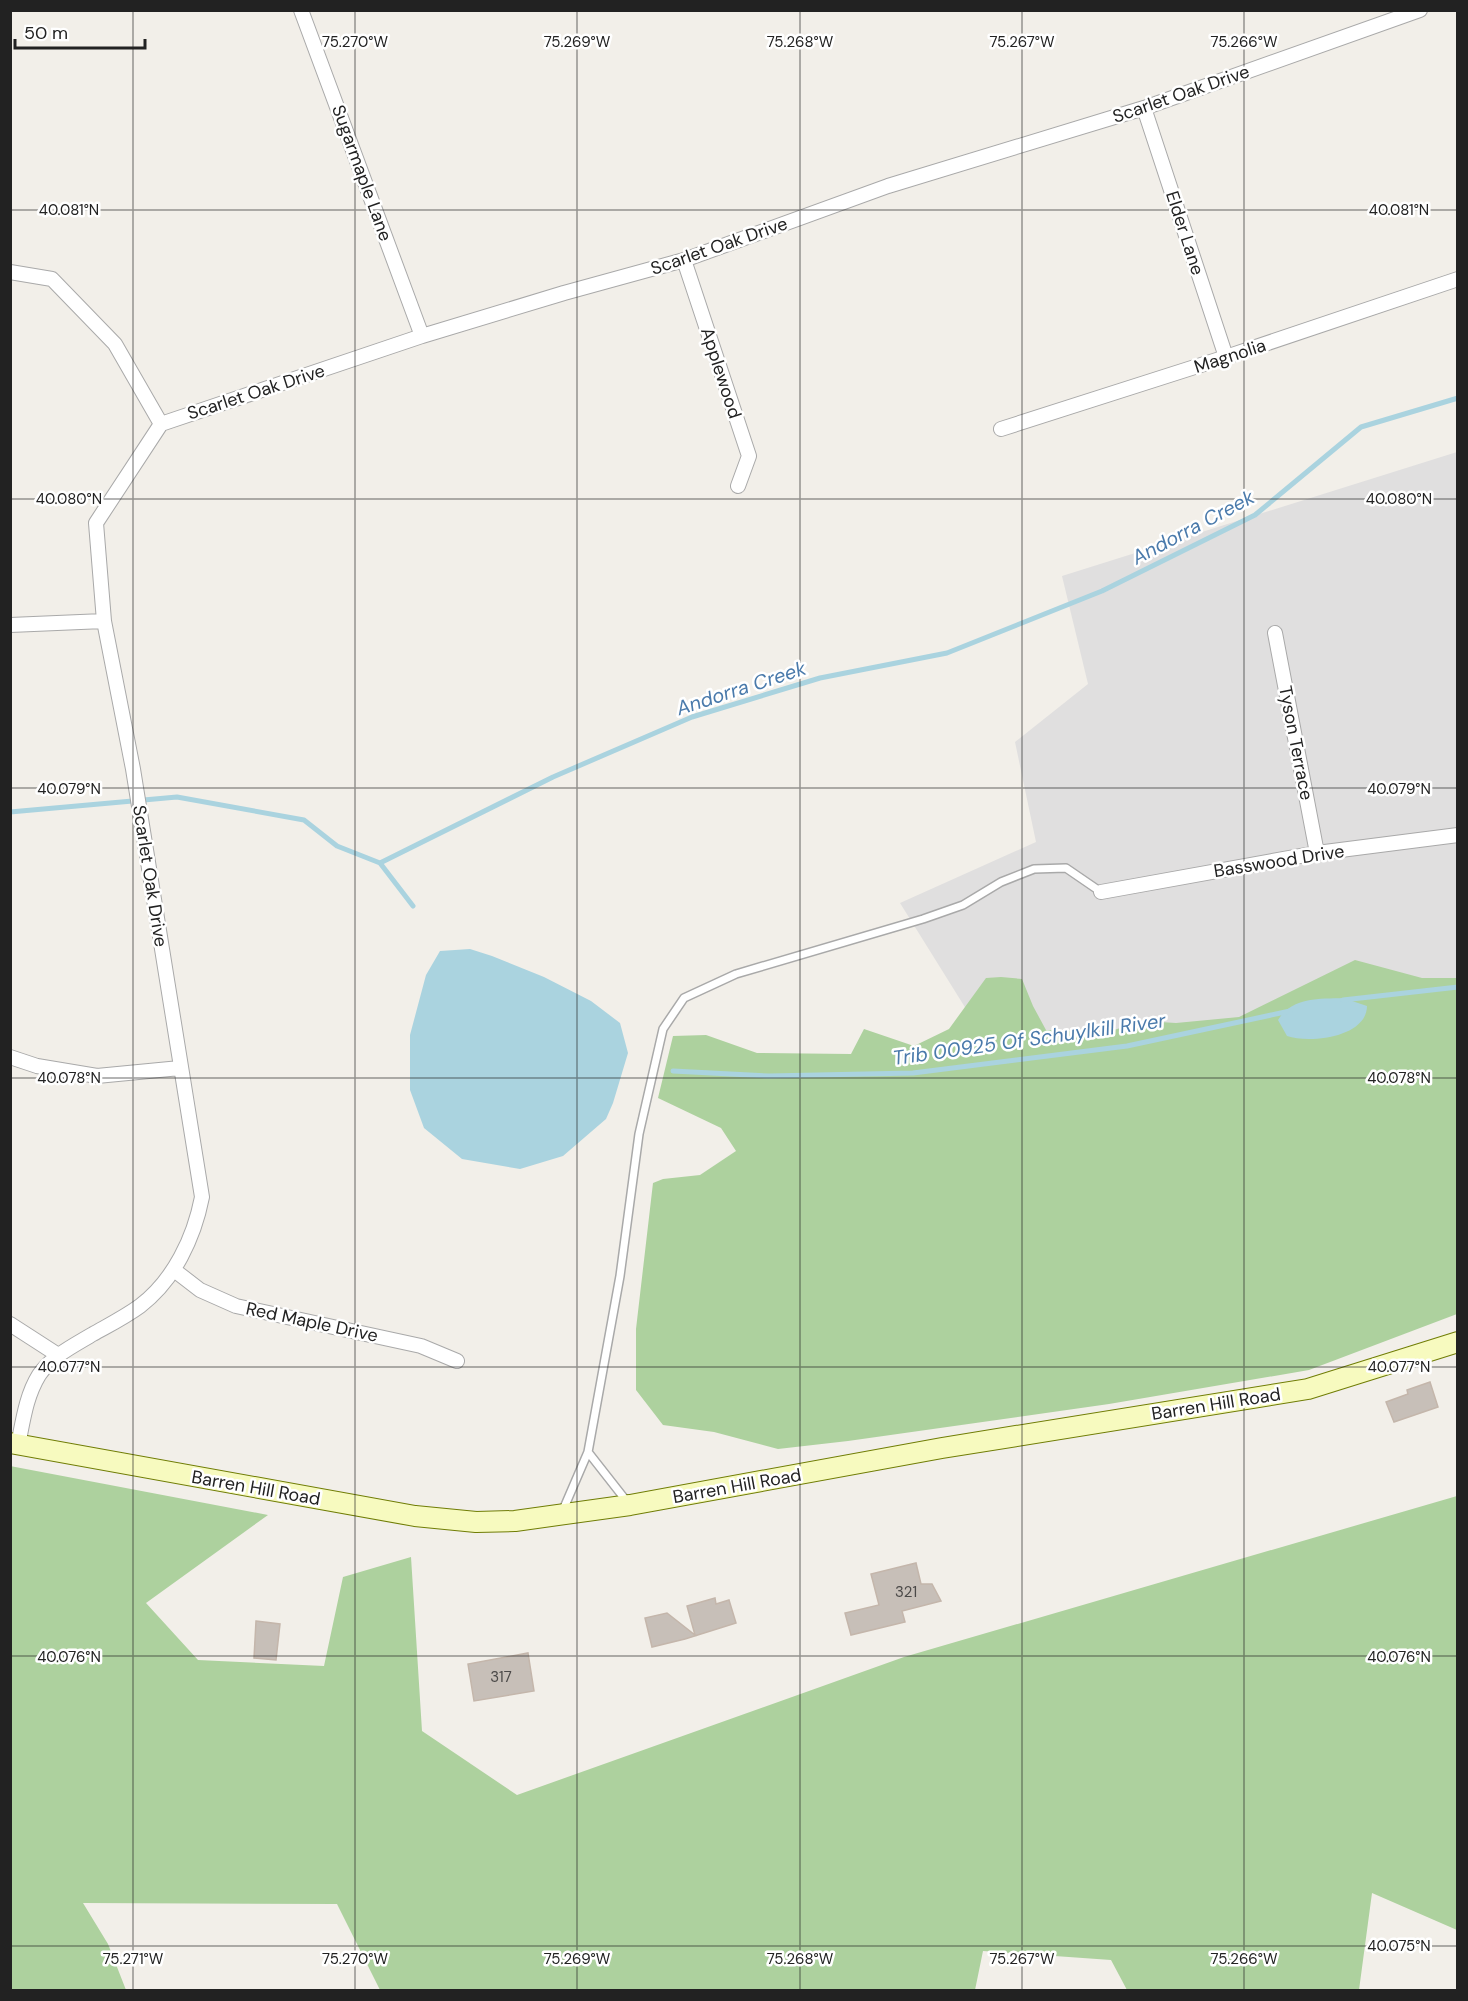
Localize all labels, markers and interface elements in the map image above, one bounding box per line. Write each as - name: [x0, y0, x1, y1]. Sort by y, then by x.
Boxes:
- scale bar: [15, 12, 146, 50]
- text: 50 m: [24, 21, 68, 45]
- text: 75.270°W: [322, 32, 388, 52]
- text: 75.269°W: [544, 32, 611, 52]
- text: 75.268°W: [767, 32, 834, 52]
- text: 75.267°W: [989, 32, 1055, 52]
- text: 75.266°W: [1211, 32, 1278, 52]
- street label: Scarlet Oak Drive: [1109, 59, 1253, 129]
- street label: Sugarmaple Lane: [326, 102, 398, 244]
- street label: Elder Lane: [1160, 188, 1210, 278]
- text: 40.081°N: [39, 200, 99, 220]
- text: 40.081°N: [1369, 200, 1429, 220]
- street label: Scarlet Oak Drive: [647, 211, 791, 281]
- street label: Applewood: [695, 324, 747, 422]
- street label: Magnolia: [1191, 333, 1269, 379]
- street label: Scarlet Oak Drive: [184, 358, 328, 426]
- water label: Andorra Creek: [1126, 483, 1259, 571]
- text: 40.080°N: [36, 489, 102, 509]
- text: 40.080°N: [1366, 489, 1432, 509]
- water label: Andorra Creek: [672, 655, 810, 722]
- street label: Tyson Terrace: [1273, 684, 1319, 802]
- text: 40.079°N: [37, 779, 101, 799]
- text: 40.079°N: [1367, 779, 1431, 799]
- street label: Scarlet Oak Drive: [127, 803, 173, 949]
- street label: Basswood Drive: [1212, 839, 1346, 883]
- water label: Trib 00925 Of Schuylkill River: [891, 1007, 1168, 1071]
- text: 40.078°N: [37, 1068, 101, 1088]
- text: 40.078°N: [1367, 1068, 1431, 1088]
- street label: Red Maple Drive: [244, 1296, 380, 1348]
- text: 40.077°N: [38, 1357, 100, 1377]
- text: 40.077°N: [1368, 1357, 1430, 1377]
- street label: Barren Hill Road: [1150, 1382, 1282, 1426]
- street label: Barren Hill Road: [671, 1463, 803, 1509]
- street label: Barren Hill Road: [190, 1465, 322, 1511]
- house number: 321: [895, 1582, 917, 1602]
- text: 40.076°N: [37, 1647, 101, 1667]
- text: 40.076°N: [1367, 1647, 1431, 1667]
- house number: 317: [490, 1667, 512, 1687]
- text: 40.075°N: [1367, 1936, 1431, 1956]
- text: 75.271°W: [103, 1949, 164, 1969]
- text: 75.270°W: [322, 1949, 388, 1969]
- text: 75.269°W: [544, 1949, 611, 1969]
- text: 75.268°W: [767, 1949, 834, 1969]
- text: 75.267°W: [989, 1949, 1055, 1969]
- text: 75.266°W: [1211, 1949, 1278, 1969]

